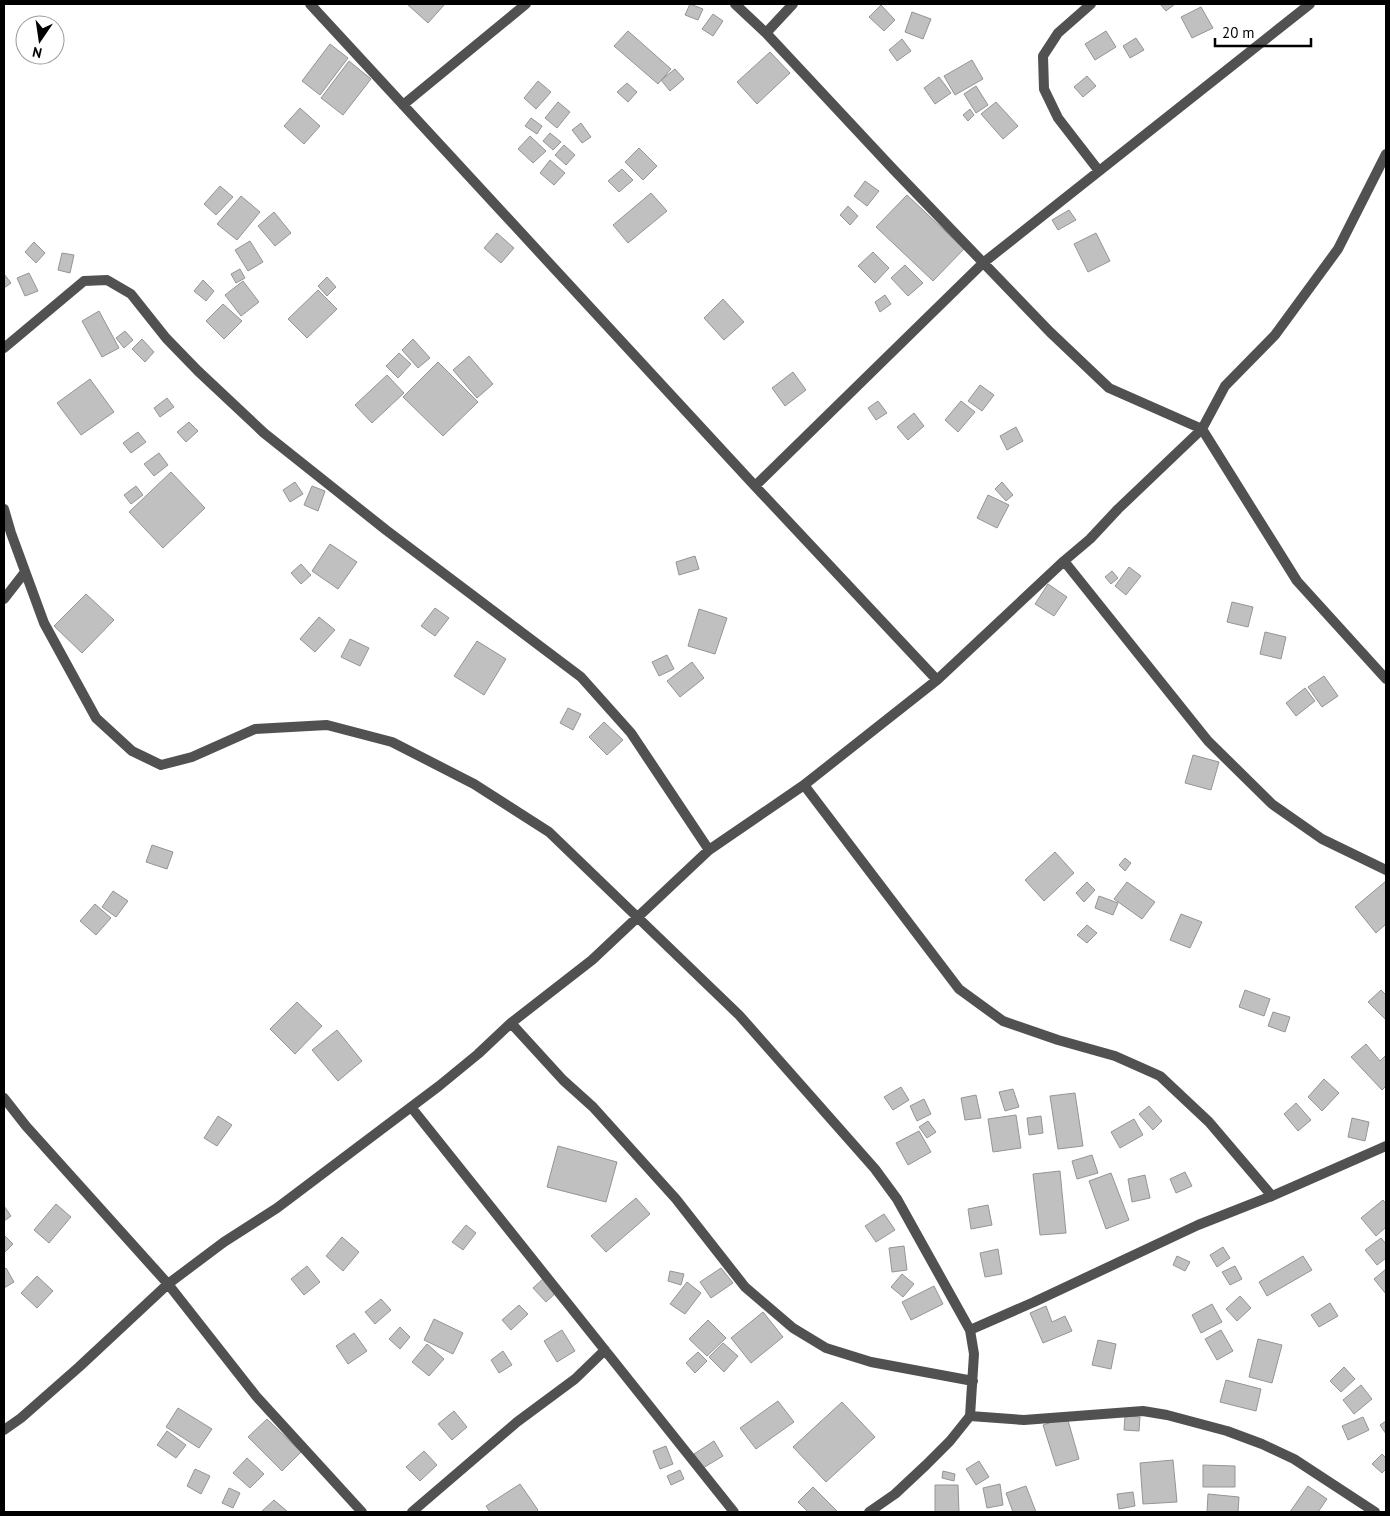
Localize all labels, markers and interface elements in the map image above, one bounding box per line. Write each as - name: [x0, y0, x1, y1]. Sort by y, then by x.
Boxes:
- north arrow: [15, 15, 65, 65]
- scale bar: [1215, 15, 1311, 47]
- text: 20 m: [1222, 23, 1255, 42]
- text: N: [31, 43, 44, 62]

